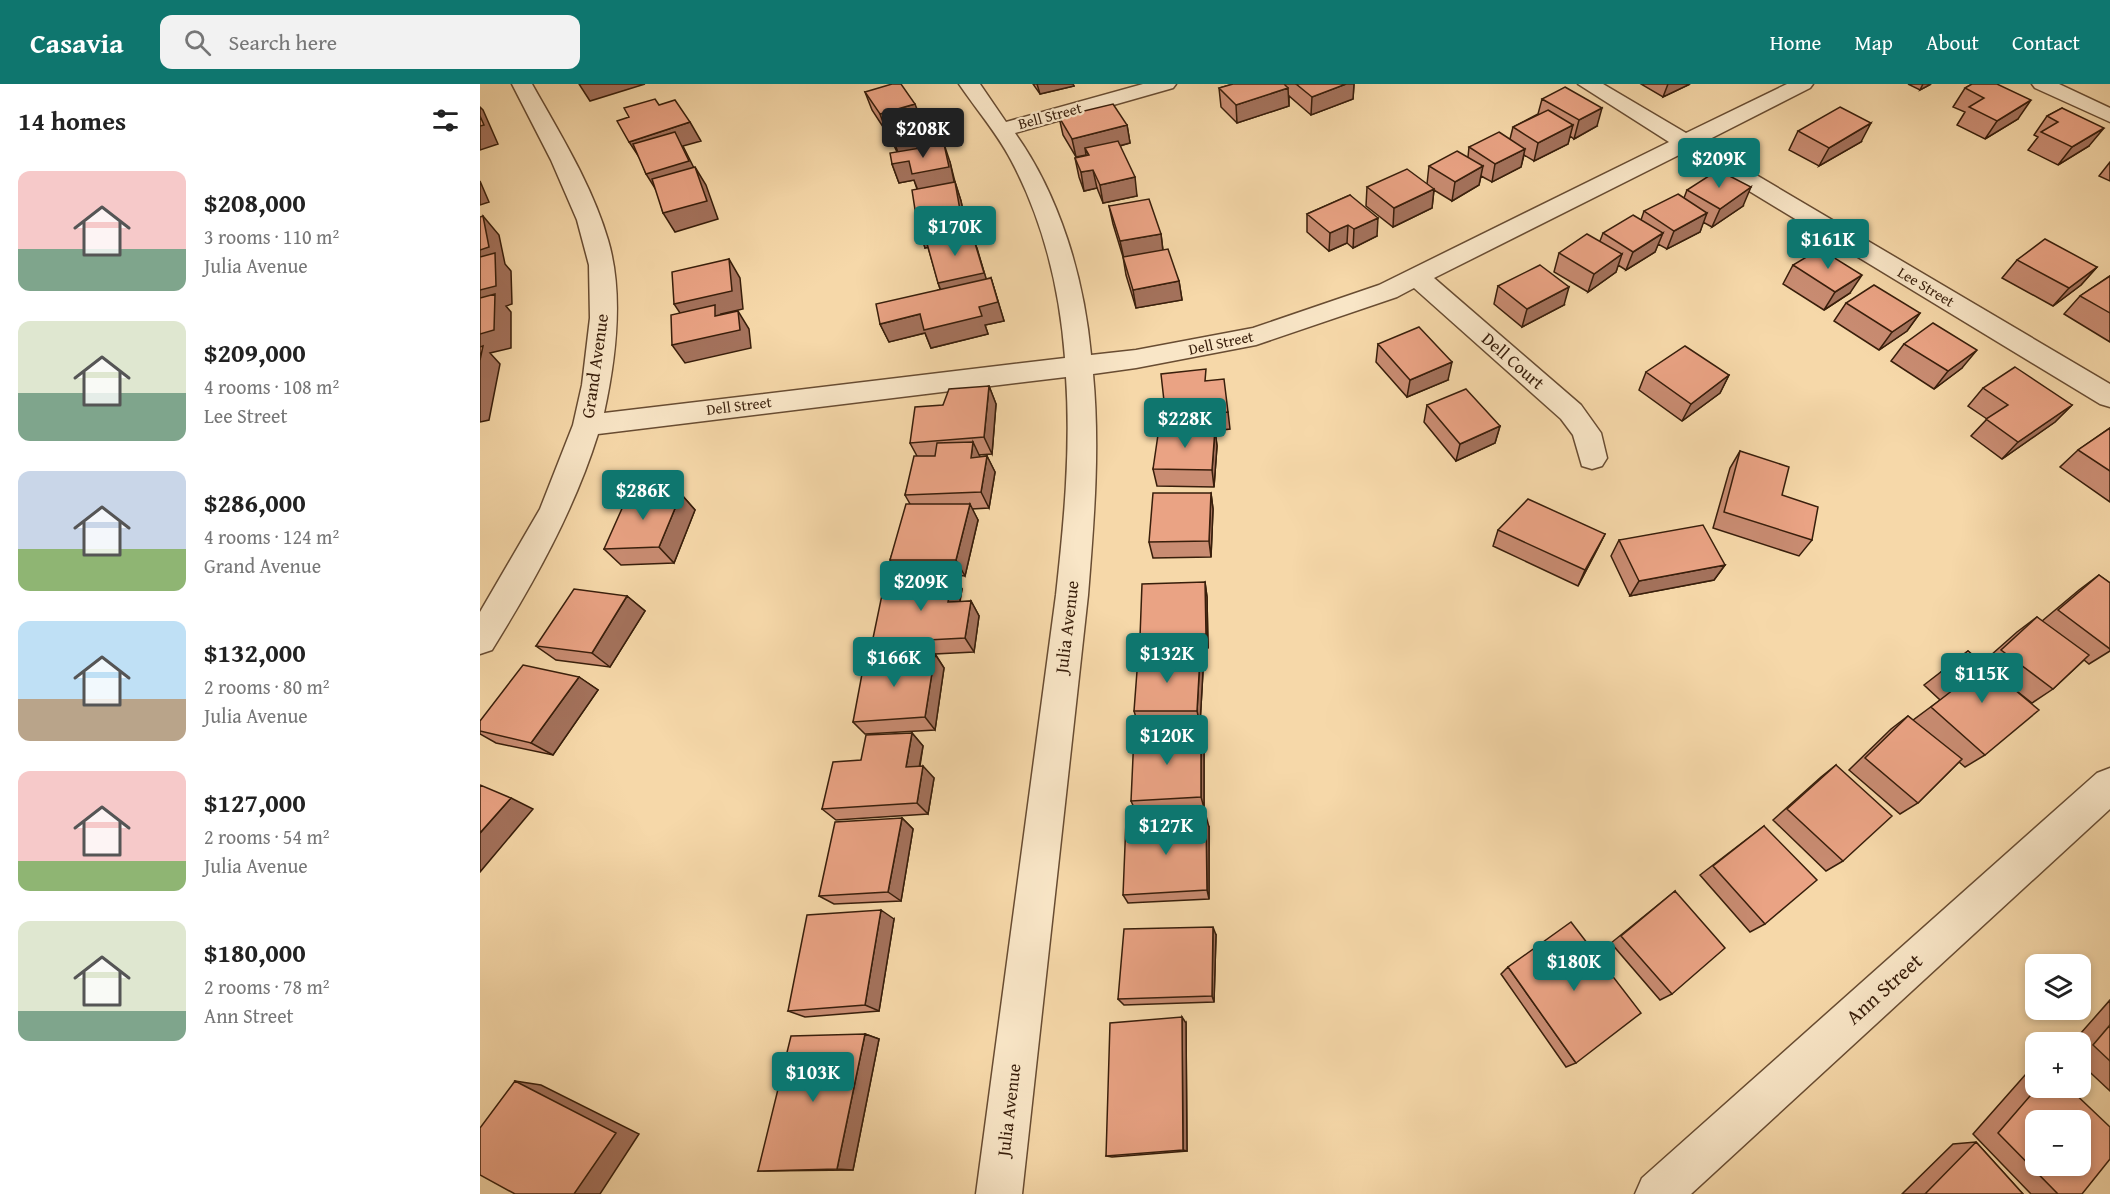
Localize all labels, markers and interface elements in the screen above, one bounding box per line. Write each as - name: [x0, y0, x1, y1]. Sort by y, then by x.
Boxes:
- search box: [160, 15, 580, 69]
- text: Casavia: [30, 22, 124, 63]
- icon: search: [181, 26, 214, 59]
- text: Search here: [229, 26, 337, 58]
- text: Home: [1770, 27, 1821, 58]
- text: Map: [1854, 27, 1893, 58]
- text: About: [1926, 27, 1979, 58]
- text: Contact: [2012, 27, 2080, 58]
- street label: Bell Street: [1016, 97, 1085, 134]
- text: 14 homes: [18, 101, 126, 140]
- icon: filters: [429, 104, 462, 137]
- pin: $208K: [881, 108, 965, 159]
- text: $208K: [896, 113, 950, 142]
- pin: $209K: [1677, 138, 1761, 189]
- text: $209K: [1692, 143, 1746, 172]
- text: $208,000: [204, 183, 306, 222]
- icon: home: [66, 195, 138, 267]
- pin: $170K: [913, 206, 997, 257]
- text: $170K: [928, 211, 982, 240]
- pin: $161K: [1786, 219, 1870, 270]
- text: 3 rooms · 110 m²: [204, 222, 339, 251]
- text: $161K: [1801, 224, 1855, 253]
- text: Julia Avenue: [204, 251, 308, 280]
- street label: Lee Street: [1894, 261, 1959, 312]
- street label: Grand Avenue: [574, 312, 615, 420]
- street label: Dell Street: [1187, 325, 1256, 360]
- street label: Dell Court: [1476, 326, 1551, 396]
- text: $209,000: [204, 333, 306, 372]
- icon: home: [66, 345, 138, 417]
- text: 4 rooms · 108 m²: [204, 372, 339, 401]
- street label: Dell Street: [705, 391, 774, 420]
- pin: $228K: [1143, 398, 1227, 449]
- text: Lee Street: [204, 401, 288, 430]
- text: $228K: [1158, 403, 1212, 432]
- pin: $286K: [601, 470, 685, 521]
- text: $286K: [616, 475, 670, 504]
- text: $286,000: [204, 483, 306, 522]
- icon: home: [66, 495, 138, 567]
- text: 4 rooms · 124 m²: [204, 522, 339, 551]
- text: Grand Avenue: [204, 551, 321, 580]
- pin: $209K: [879, 561, 963, 612]
- text: $209K: [894, 566, 948, 595]
- street label: Julia Avenue: [1047, 579, 1086, 677]
- text: $132,000: [204, 633, 306, 672]
- pin: $132K: [1125, 633, 1209, 684]
- pin: $166K: [852, 637, 936, 688]
- text: $132K: [1140, 638, 1194, 667]
- text: $166K: [867, 642, 921, 671]
- icon: home: [66, 645, 138, 717]
- pin: $115K: [1940, 653, 2024, 704]
- text: $115K: [1955, 658, 2009, 687]
- text: 2 rooms · 80 m²: [204, 672, 330, 701]
- text: Julia Avenue: [204, 701, 308, 730]
- pin: $120K: [1125, 715, 1209, 766]
- text: $120K: [1140, 720, 1194, 749]
- text: $127,000: [204, 783, 306, 822]
- icon: home: [66, 795, 138, 867]
- pin: $127K: [1124, 805, 1208, 856]
- text: $127K: [1139, 810, 1193, 839]
- text: 2 rooms · 54 m²: [204, 822, 330, 851]
- text: Julia Avenue: [204, 851, 308, 880]
- text: $180,000: [204, 933, 306, 972]
- pin: $180K: [1532, 941, 1616, 992]
- icon: home: [66, 945, 138, 1017]
- street label: Ann Street: [1838, 945, 1929, 1032]
- text: $180K: [1547, 946, 1601, 975]
- map controls: [2025, 954, 2091, 1176]
- button: layers: [2025, 954, 2091, 1020]
- text: 2 rooms · 78 m²: [204, 972, 330, 1001]
- text: Ann Street: [204, 1001, 294, 1030]
- button: +: [2025, 1032, 2091, 1098]
- pin: $103K: [771, 1052, 855, 1103]
- text: $103K: [786, 1057, 840, 1086]
- street label: Julia Avenue: [989, 1062, 1028, 1160]
- button: −: [2025, 1110, 2091, 1176]

